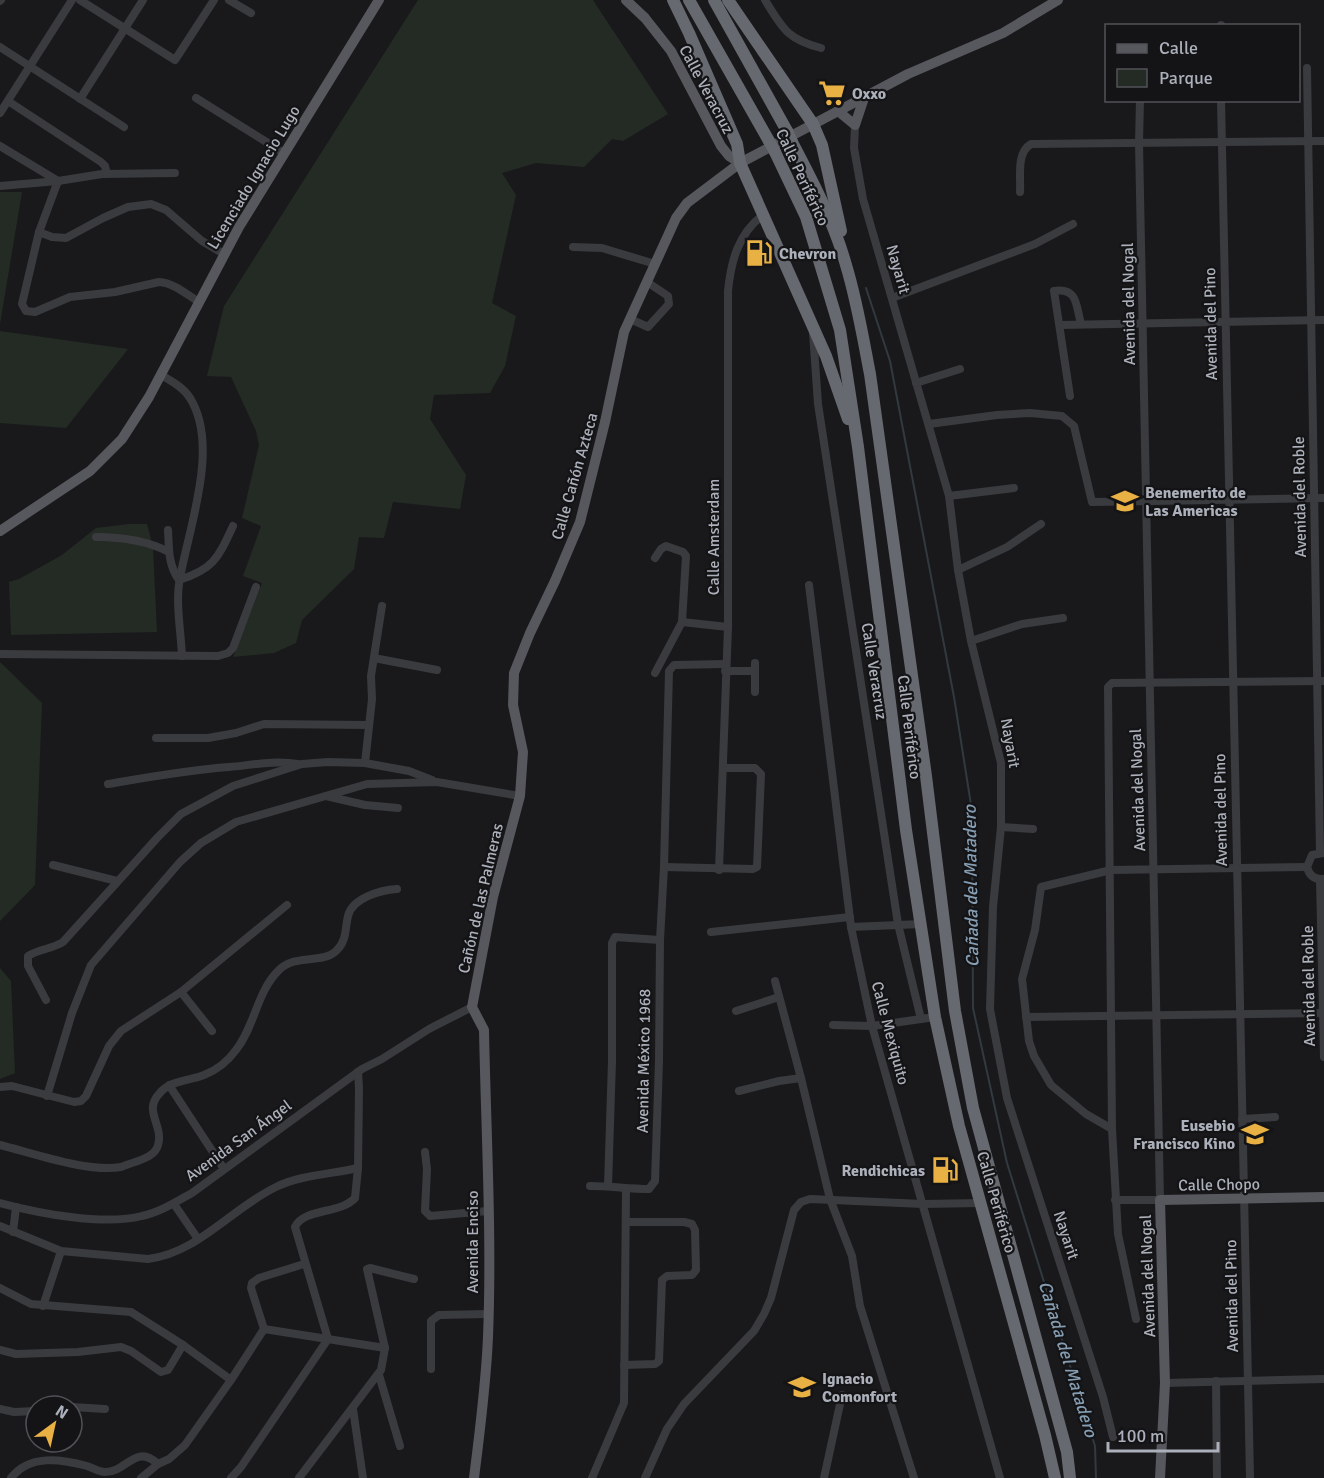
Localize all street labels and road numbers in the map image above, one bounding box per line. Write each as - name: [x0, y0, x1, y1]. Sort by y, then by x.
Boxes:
- street label: Calle Veracruz: [674, 42, 738, 137]
- street label: Licenciado Ignacio Lugo: [203, 102, 305, 253]
- street label: Calle Periférico: [771, 126, 833, 229]
- street label: Nayarit: [882, 242, 915, 297]
- street label: Avenida del Nogal: [1118, 242, 1140, 366]
- street label: Avenida del Pino: [1200, 267, 1222, 381]
- street label: Calle Cañón Azteca: [547, 410, 603, 542]
- street label: Avenida del Roble: [1289, 436, 1311, 558]
- street label: Calle Amsterdam: [704, 479, 724, 595]
- street label: Calle Veracruz: [856, 621, 892, 721]
- street label: Calle Periférico: [893, 674, 925, 780]
- street label: Nayarit: [996, 717, 1024, 770]
- street label: Avenida del Nogal: [1126, 728, 1150, 852]
- street label: Avenida del Pino: [1210, 753, 1232, 867]
- street label: Cañón de las Palmeras: [454, 821, 508, 975]
- street label: Avenida del Roble: [1298, 925, 1320, 1047]
- street label: Calle Mexiquito: [867, 979, 913, 1087]
- street label: Avenida México 1968: [633, 989, 655, 1133]
- street label: Avenida San Ángel: [181, 1095, 296, 1186]
- street label: Calle Periférico: [972, 1149, 1020, 1255]
- street label: Calle Chopo: [1178, 1174, 1260, 1196]
- street label: Avenida Enciso: [463, 1191, 483, 1293]
- street label: Nayarit: [1049, 1208, 1083, 1263]
- street label: Avenida del Nogal: [1136, 1214, 1160, 1338]
- street label: Avenida del Pino: [1221, 1239, 1243, 1353]

